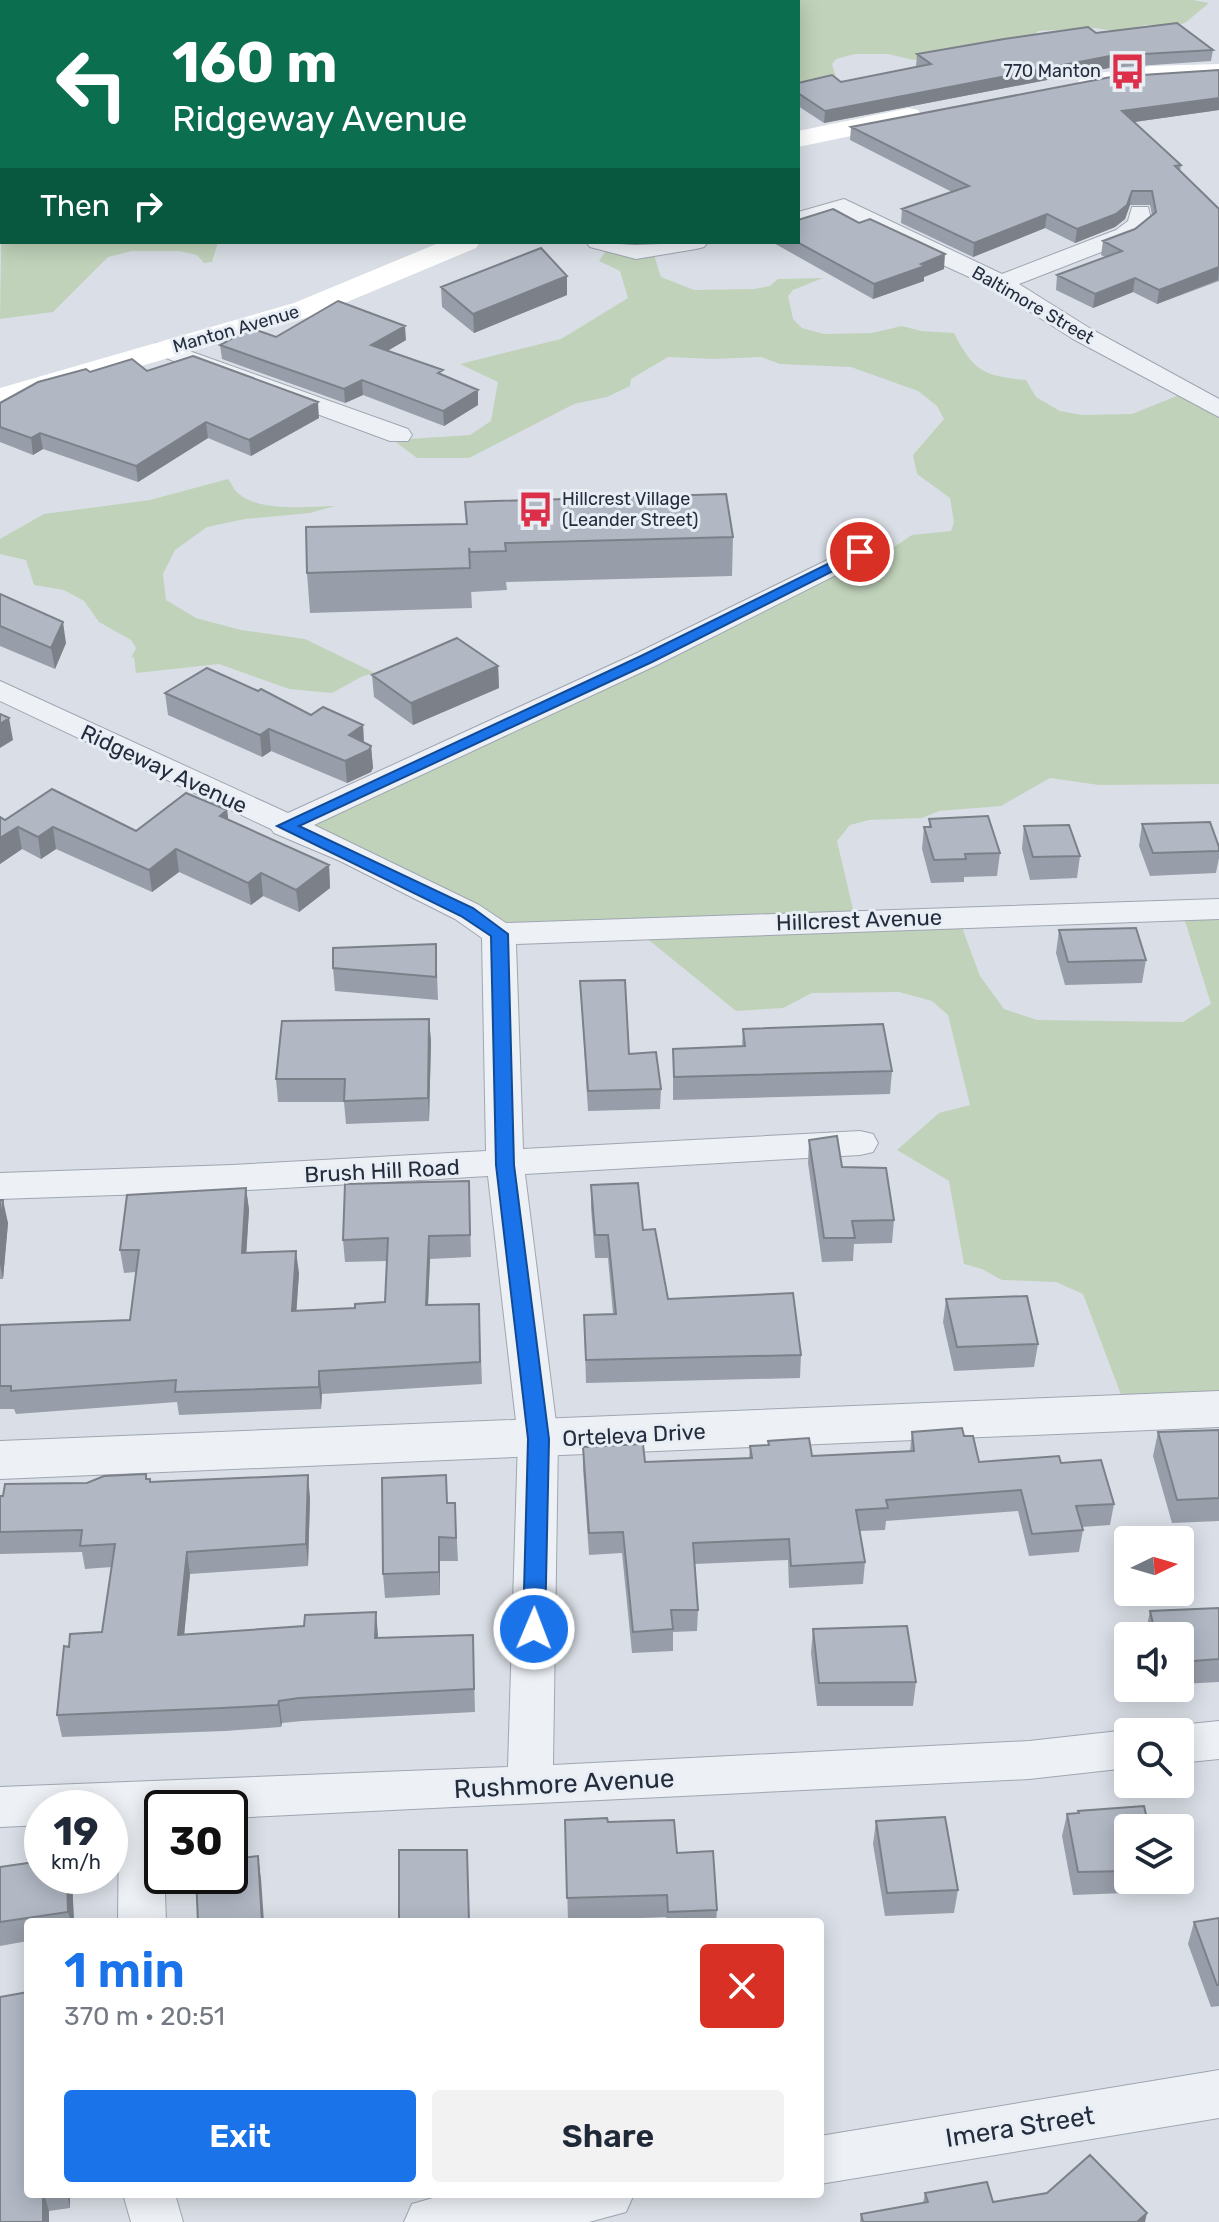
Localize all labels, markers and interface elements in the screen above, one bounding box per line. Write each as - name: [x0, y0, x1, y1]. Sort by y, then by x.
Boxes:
- text: 160 m: [172, 30, 338, 96]
- icon: left: [40, 32, 144, 136]
- bus stop icon: 770 Manton: [1108, 52, 1146, 90]
- place label: 770 Manton: [1003, 60, 1101, 82]
- text: Ridgeway Avenue: [172, 97, 468, 140]
- icon: right: [126, 184, 170, 228]
- text: Then: [40, 188, 110, 224]
- street label: Baltimore Street: [968, 261, 1098, 349]
- street label: Manton Avenue: [170, 300, 302, 358]
- place label: Hillcrest Village (Leander Street): [562, 488, 698, 531]
- bus stop icon: Hillcrest Village (Leander Street): [517, 490, 555, 528]
- pin: [826, 518, 894, 586]
- icon: arrive: [838, 530, 882, 574]
- street label: Ridgeway Avenue: [76, 719, 252, 819]
- street label: Hillcrest Avenue: [776, 904, 942, 936]
- street label: Brush Hill Road: [304, 1153, 460, 1189]
- street label: Orteleva Drive: [562, 1418, 706, 1452]
- north arrow: [1114, 1526, 1194, 1606]
- map controls: [1114, 1526, 1194, 1894]
- position arrow: [492, 1587, 576, 1671]
- button: sound: [1114, 1622, 1194, 1702]
- button: search: [1114, 1718, 1194, 1798]
- street label: Rushmore Avenue: [453, 1763, 675, 1805]
- speed limit sign: 30: [144, 1790, 248, 1894]
- text: 19: [53, 1808, 99, 1855]
- button: layers: [1114, 1814, 1194, 1894]
- text: km/h: [51, 1850, 101, 1874]
- text: 1 min: [64, 1942, 185, 1999]
- button: close: [700, 1944, 784, 2028]
- text: 370 m · 20:51: [64, 2001, 225, 2032]
- button: Exit: [64, 2090, 416, 2182]
- button: Share: [432, 2090, 784, 2182]
- street label: Imera Street: [943, 2100, 1097, 2154]

